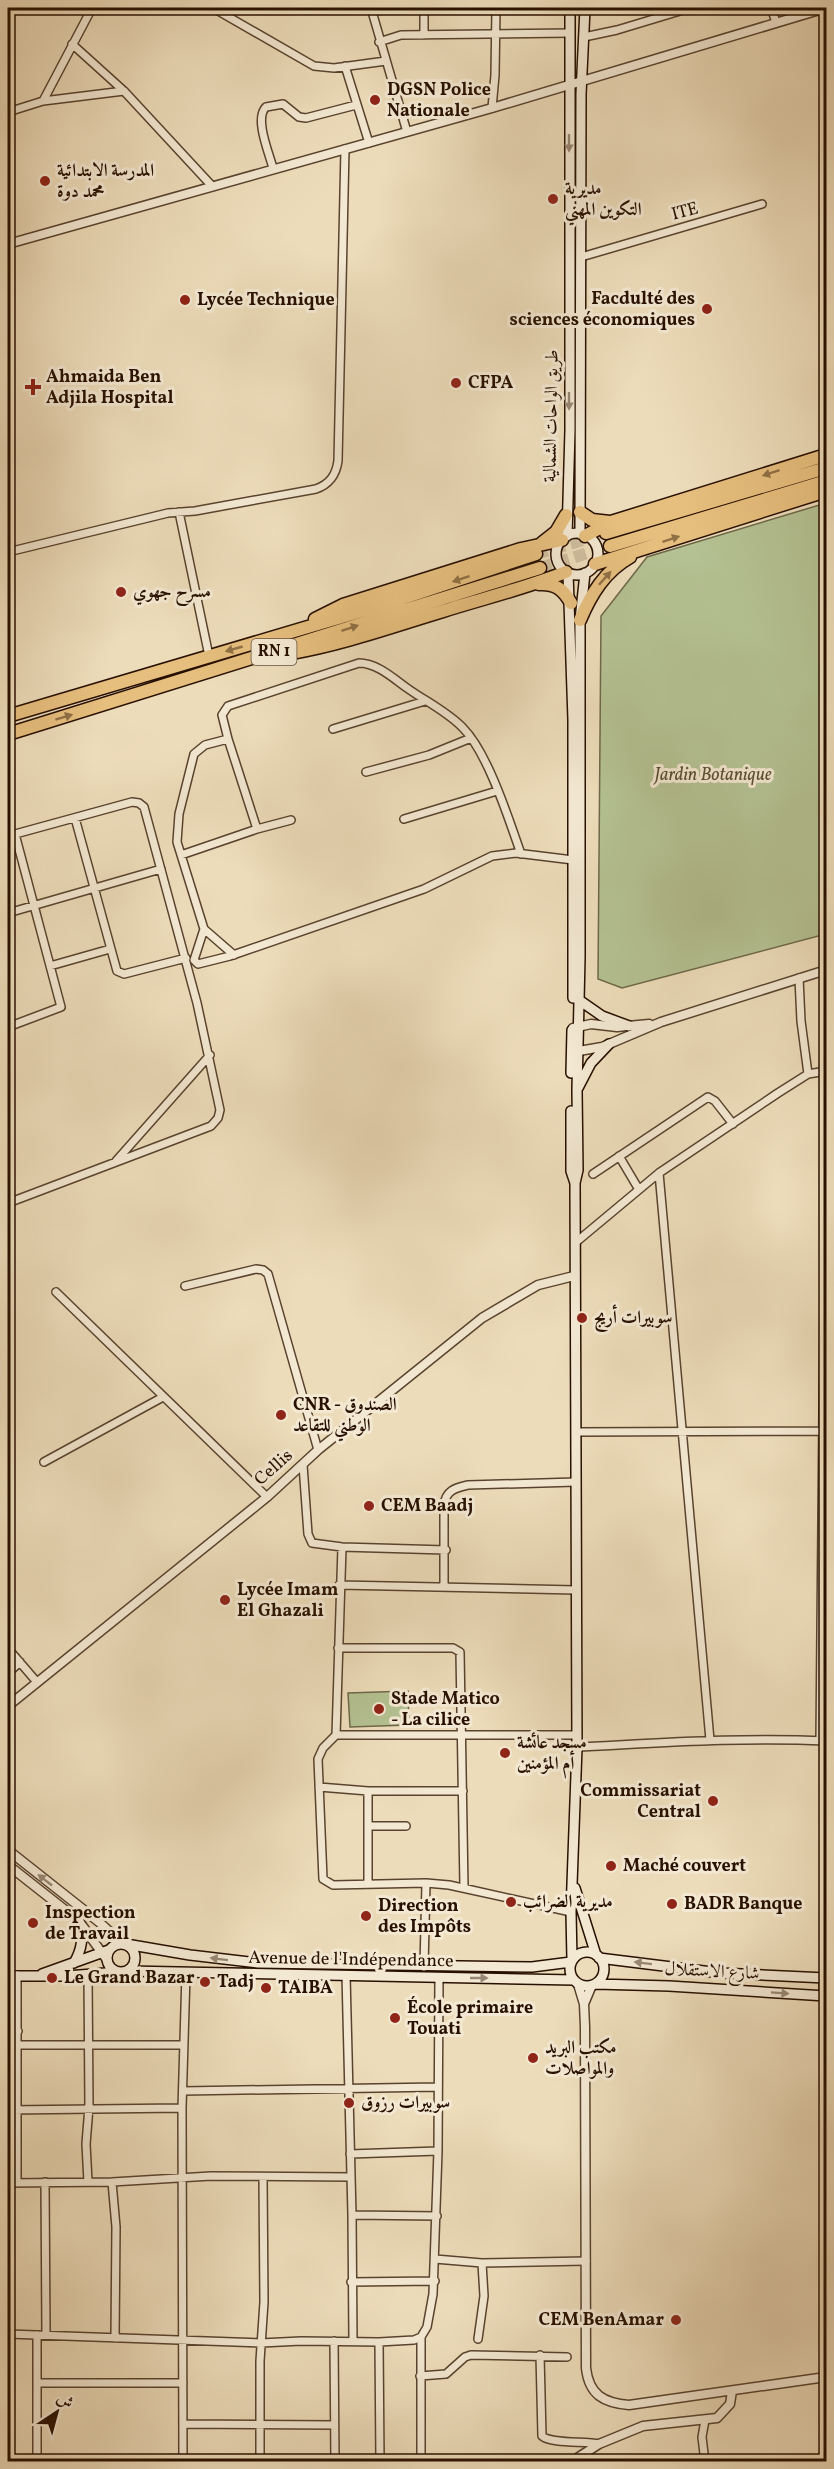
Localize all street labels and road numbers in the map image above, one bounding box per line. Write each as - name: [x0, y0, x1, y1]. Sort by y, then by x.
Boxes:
- street label: ITE: [669, 196, 701, 228]
- street label: طريق الواحات الشمالية: [538, 349, 566, 483]
- road number: RN 1: [252, 639, 296, 665]
- street label: Cellis: [249, 1444, 299, 1492]
- street label: Avenue de l'Indépendance: [248, 1946, 454, 1974]
- street label: شارع الاستقلال: [664, 1957, 760, 1988]

